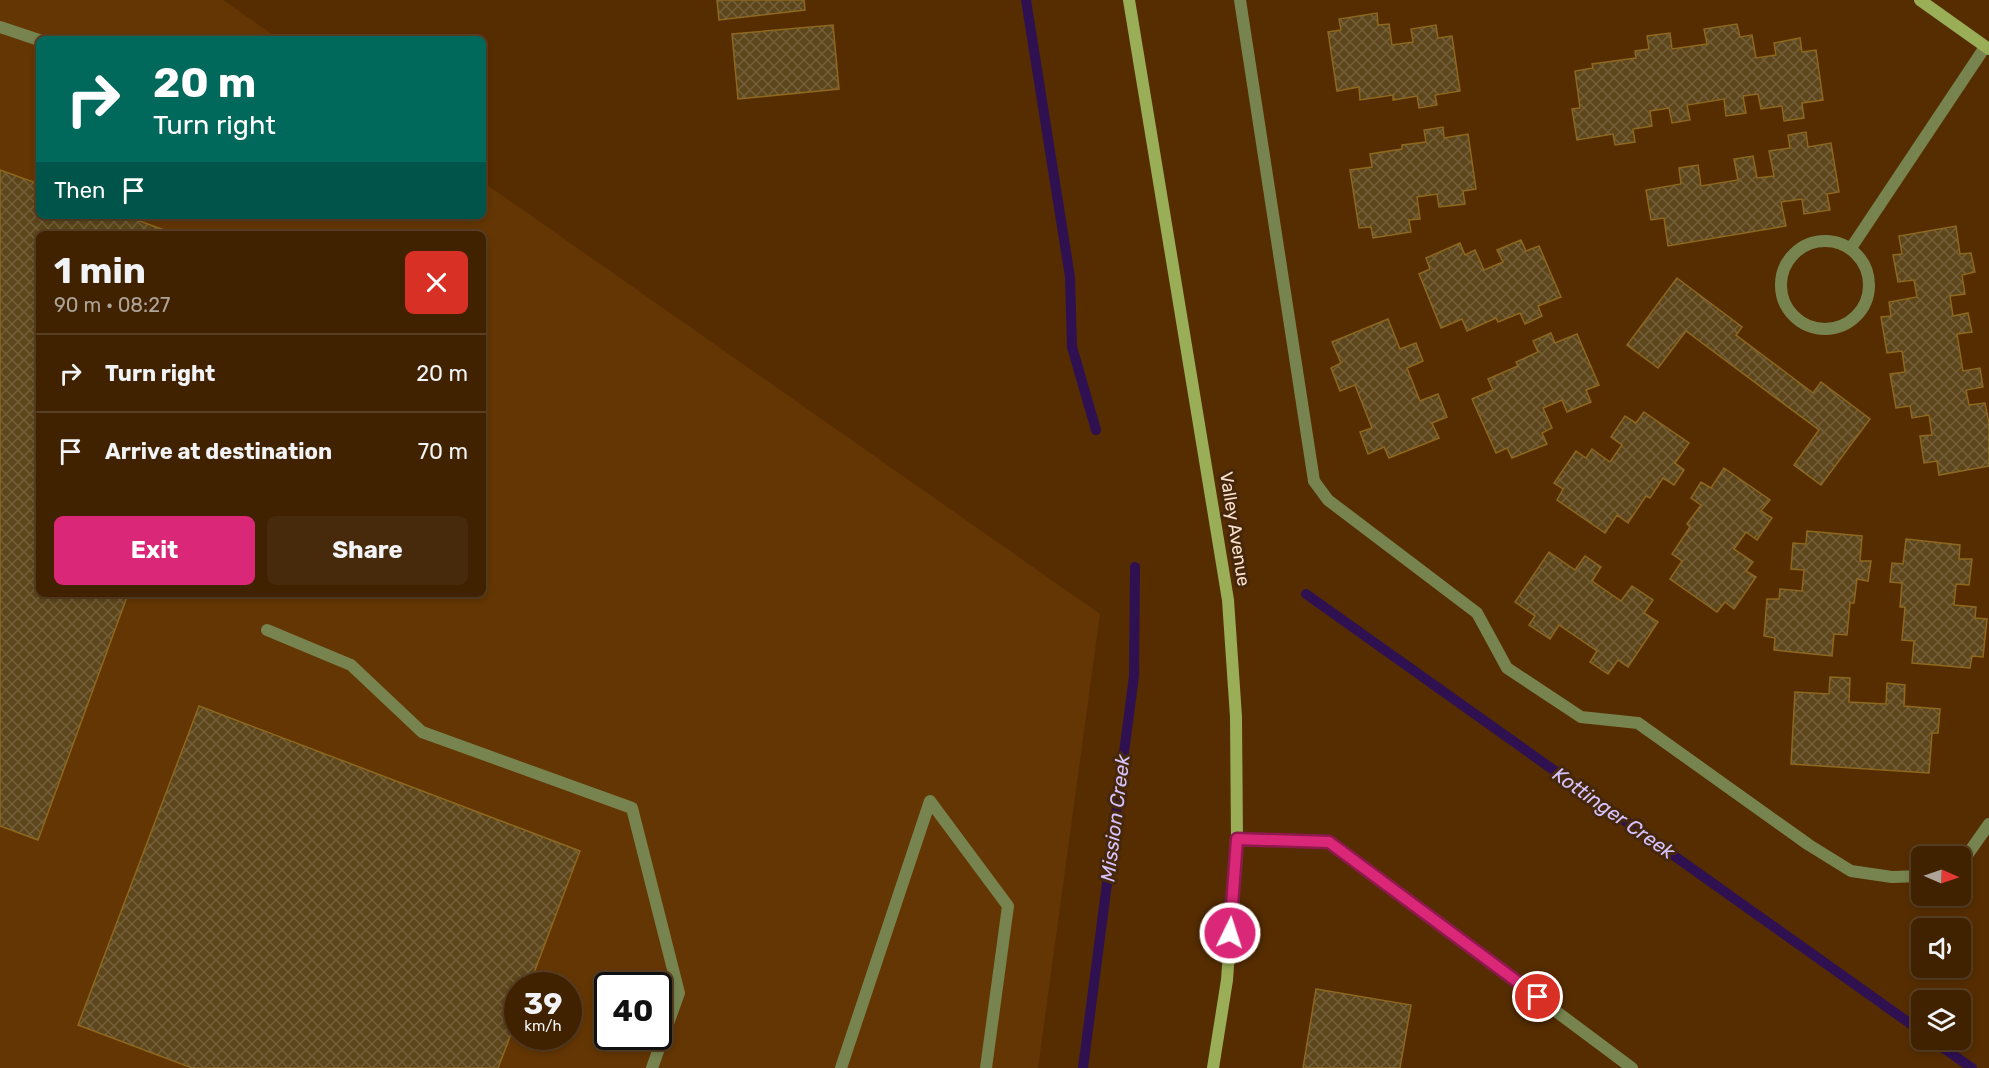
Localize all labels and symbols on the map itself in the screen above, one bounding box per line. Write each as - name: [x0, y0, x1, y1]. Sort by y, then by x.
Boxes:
- street label: Valley Avenue: [1215, 470, 1255, 588]
- water label: Mission Creek: [1095, 752, 1135, 883]
- water label: Kottinger Creek: [1548, 762, 1680, 864]
- north arrow: [1911, 846, 1971, 906]
- position arrow: [1198, 901, 1262, 965]
- pin: [1512, 971, 1563, 1022]
- speed limit sign: 40: [594, 972, 672, 1050]

